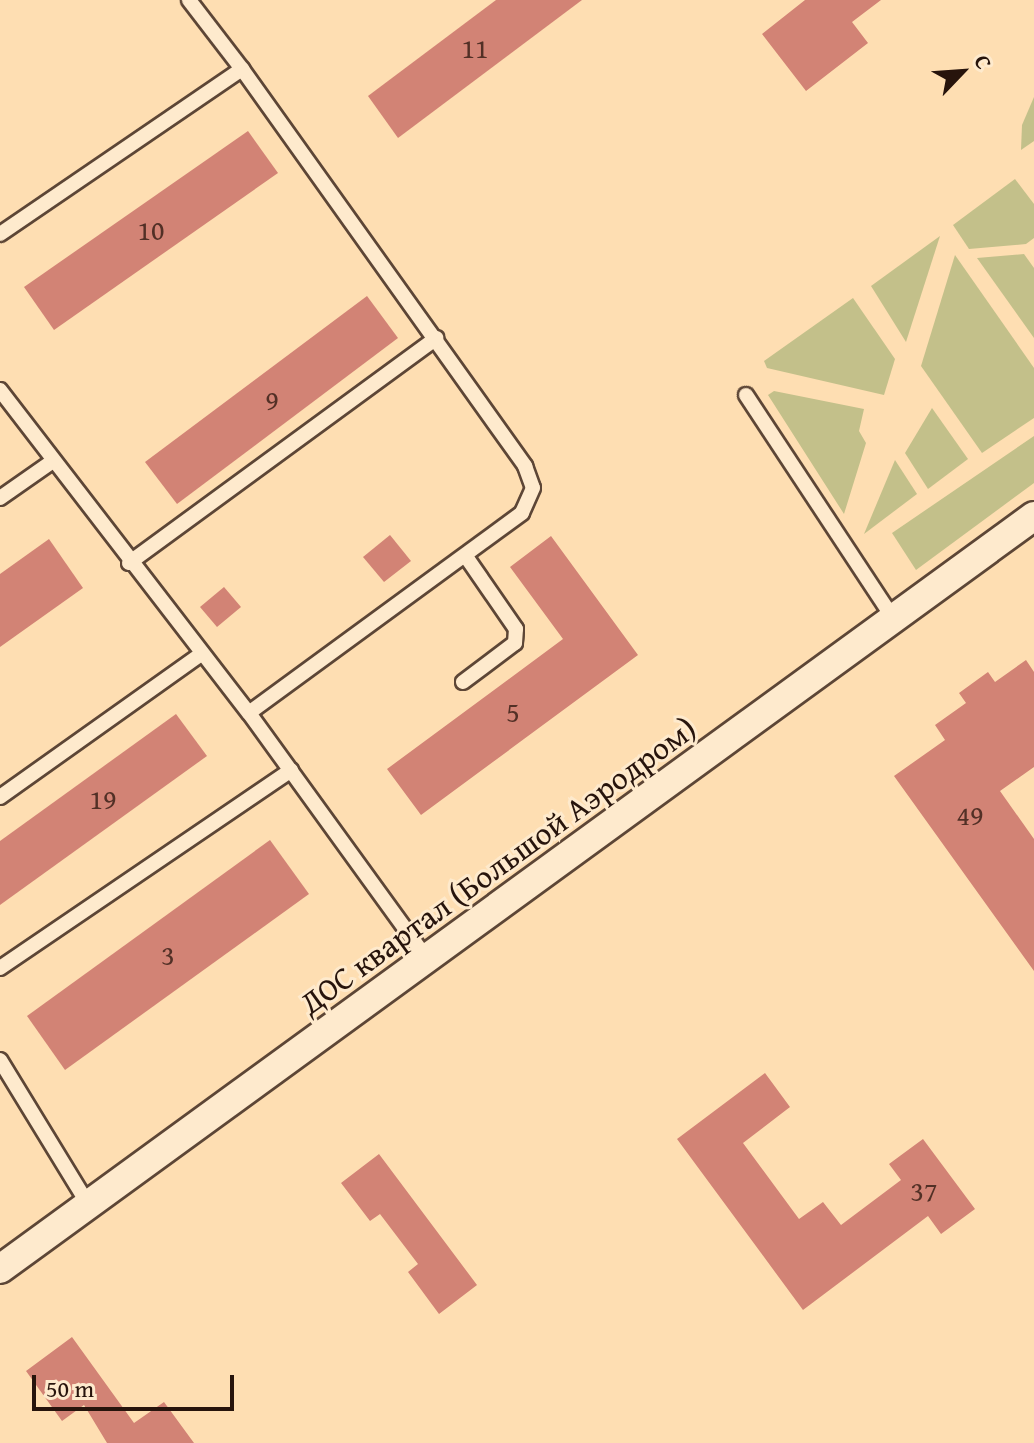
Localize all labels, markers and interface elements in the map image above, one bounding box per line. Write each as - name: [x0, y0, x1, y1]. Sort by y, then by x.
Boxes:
- house number: 11: [462, 31, 488, 65]
- north arrow: [922, 32, 1002, 112]
- text: С: [967, 49, 1001, 74]
- house number: 10: [138, 213, 164, 247]
- house number: 9: [265, 383, 279, 417]
- house number: 5: [506, 695, 520, 729]
- street label: ДОС квартал (Большой Аэродром): [292, 709, 704, 1023]
- house number: 19: [90, 782, 116, 816]
- house number: 49: [957, 798, 983, 832]
- house number: 3: [161, 938, 175, 972]
- house number: 37: [911, 1174, 937, 1208]
- scale bar: [36, 1359, 238, 1409]
- text: 50 m: [46, 1371, 94, 1406]

